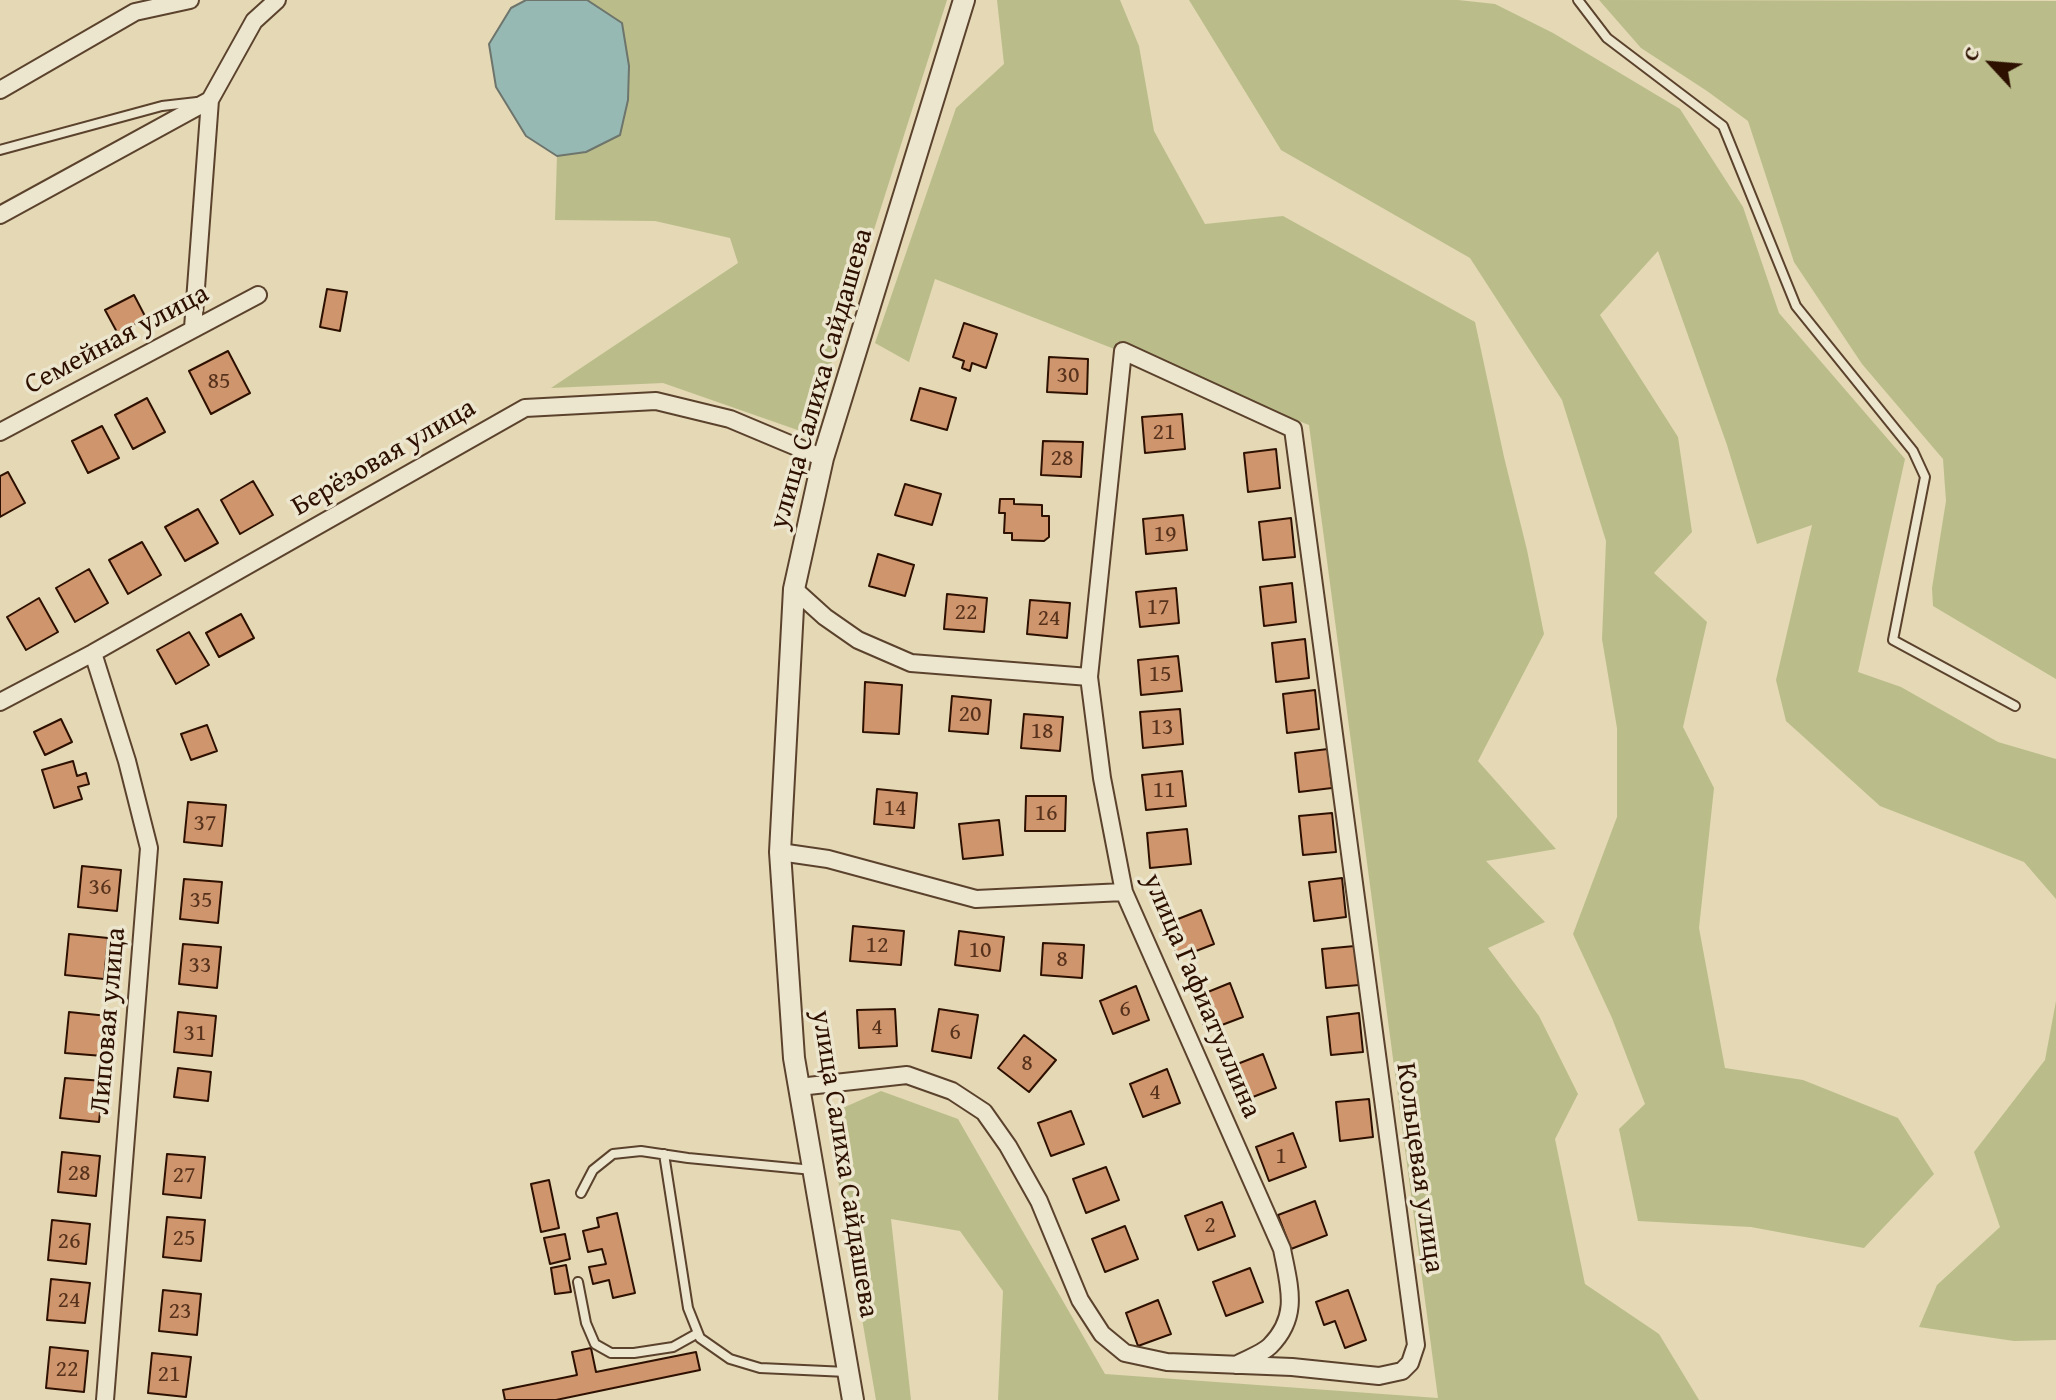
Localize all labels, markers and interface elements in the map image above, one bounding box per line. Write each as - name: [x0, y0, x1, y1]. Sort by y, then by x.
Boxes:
- north arrow: [1952, 24, 2032, 104]
- text: С: [1953, 41, 1988, 66]
- street label: улица Салиха Сайдашева: [763, 225, 881, 533]
- street label: Семейная улица: [19, 277, 215, 403]
- house number: 30: [1056, 362, 1080, 390]
- house number: 85: [207, 368, 231, 396]
- street label: Берёзовая улица: [286, 392, 482, 524]
- house number: 21: [1152, 419, 1176, 447]
- house number: 28: [1050, 445, 1074, 473]
- house number: 19: [1153, 521, 1177, 549]
- house number: 17: [1146, 594, 1170, 622]
- house number: 22: [954, 599, 978, 627]
- house number: 24: [1037, 605, 1061, 633]
- house number: 15: [1148, 661, 1172, 689]
- house number: 20: [958, 701, 982, 729]
- house number: 13: [1150, 714, 1174, 742]
- house number: 18: [1030, 718, 1054, 746]
- house number: 11: [1152, 777, 1176, 805]
- house number: 14: [883, 795, 907, 823]
- house number: 16: [1034, 800, 1058, 828]
- house number: 37: [193, 810, 217, 838]
- street label: улица Гафиатуллина: [1134, 869, 1268, 1123]
- house number: 36: [88, 874, 112, 902]
- house number: 35: [189, 887, 213, 915]
- street label: Липовая улица: [84, 926, 134, 1116]
- house number: 12: [865, 932, 889, 960]
- house number: 10: [968, 937, 992, 965]
- house number: 8: [1056, 946, 1068, 974]
- house number: 33: [188, 952, 212, 980]
- house number: 6: [1119, 996, 1131, 1024]
- street label: улица Салиха Сайдашева: [803, 1008, 885, 1320]
- house number: 4: [871, 1014, 883, 1042]
- house number: 6: [949, 1019, 961, 1047]
- house number: 31: [183, 1020, 207, 1048]
- house number: 8: [1021, 1050, 1033, 1078]
- street label: Кольцевая улица: [1388, 1061, 1450, 1275]
- house number: 4: [1149, 1079, 1161, 1107]
- house number: 1: [1275, 1143, 1287, 1171]
- house number: 28: [67, 1160, 91, 1188]
- house number: 27: [172, 1162, 196, 1190]
- house number: 2: [1204, 1212, 1216, 1240]
- house number: 25: [172, 1225, 196, 1253]
- house number: 26: [57, 1228, 81, 1256]
- house number: 24: [57, 1287, 81, 1315]
- house number: 23: [168, 1298, 192, 1326]
- house number: 22: [55, 1356, 79, 1384]
- house number: 21: [157, 1361, 181, 1389]

